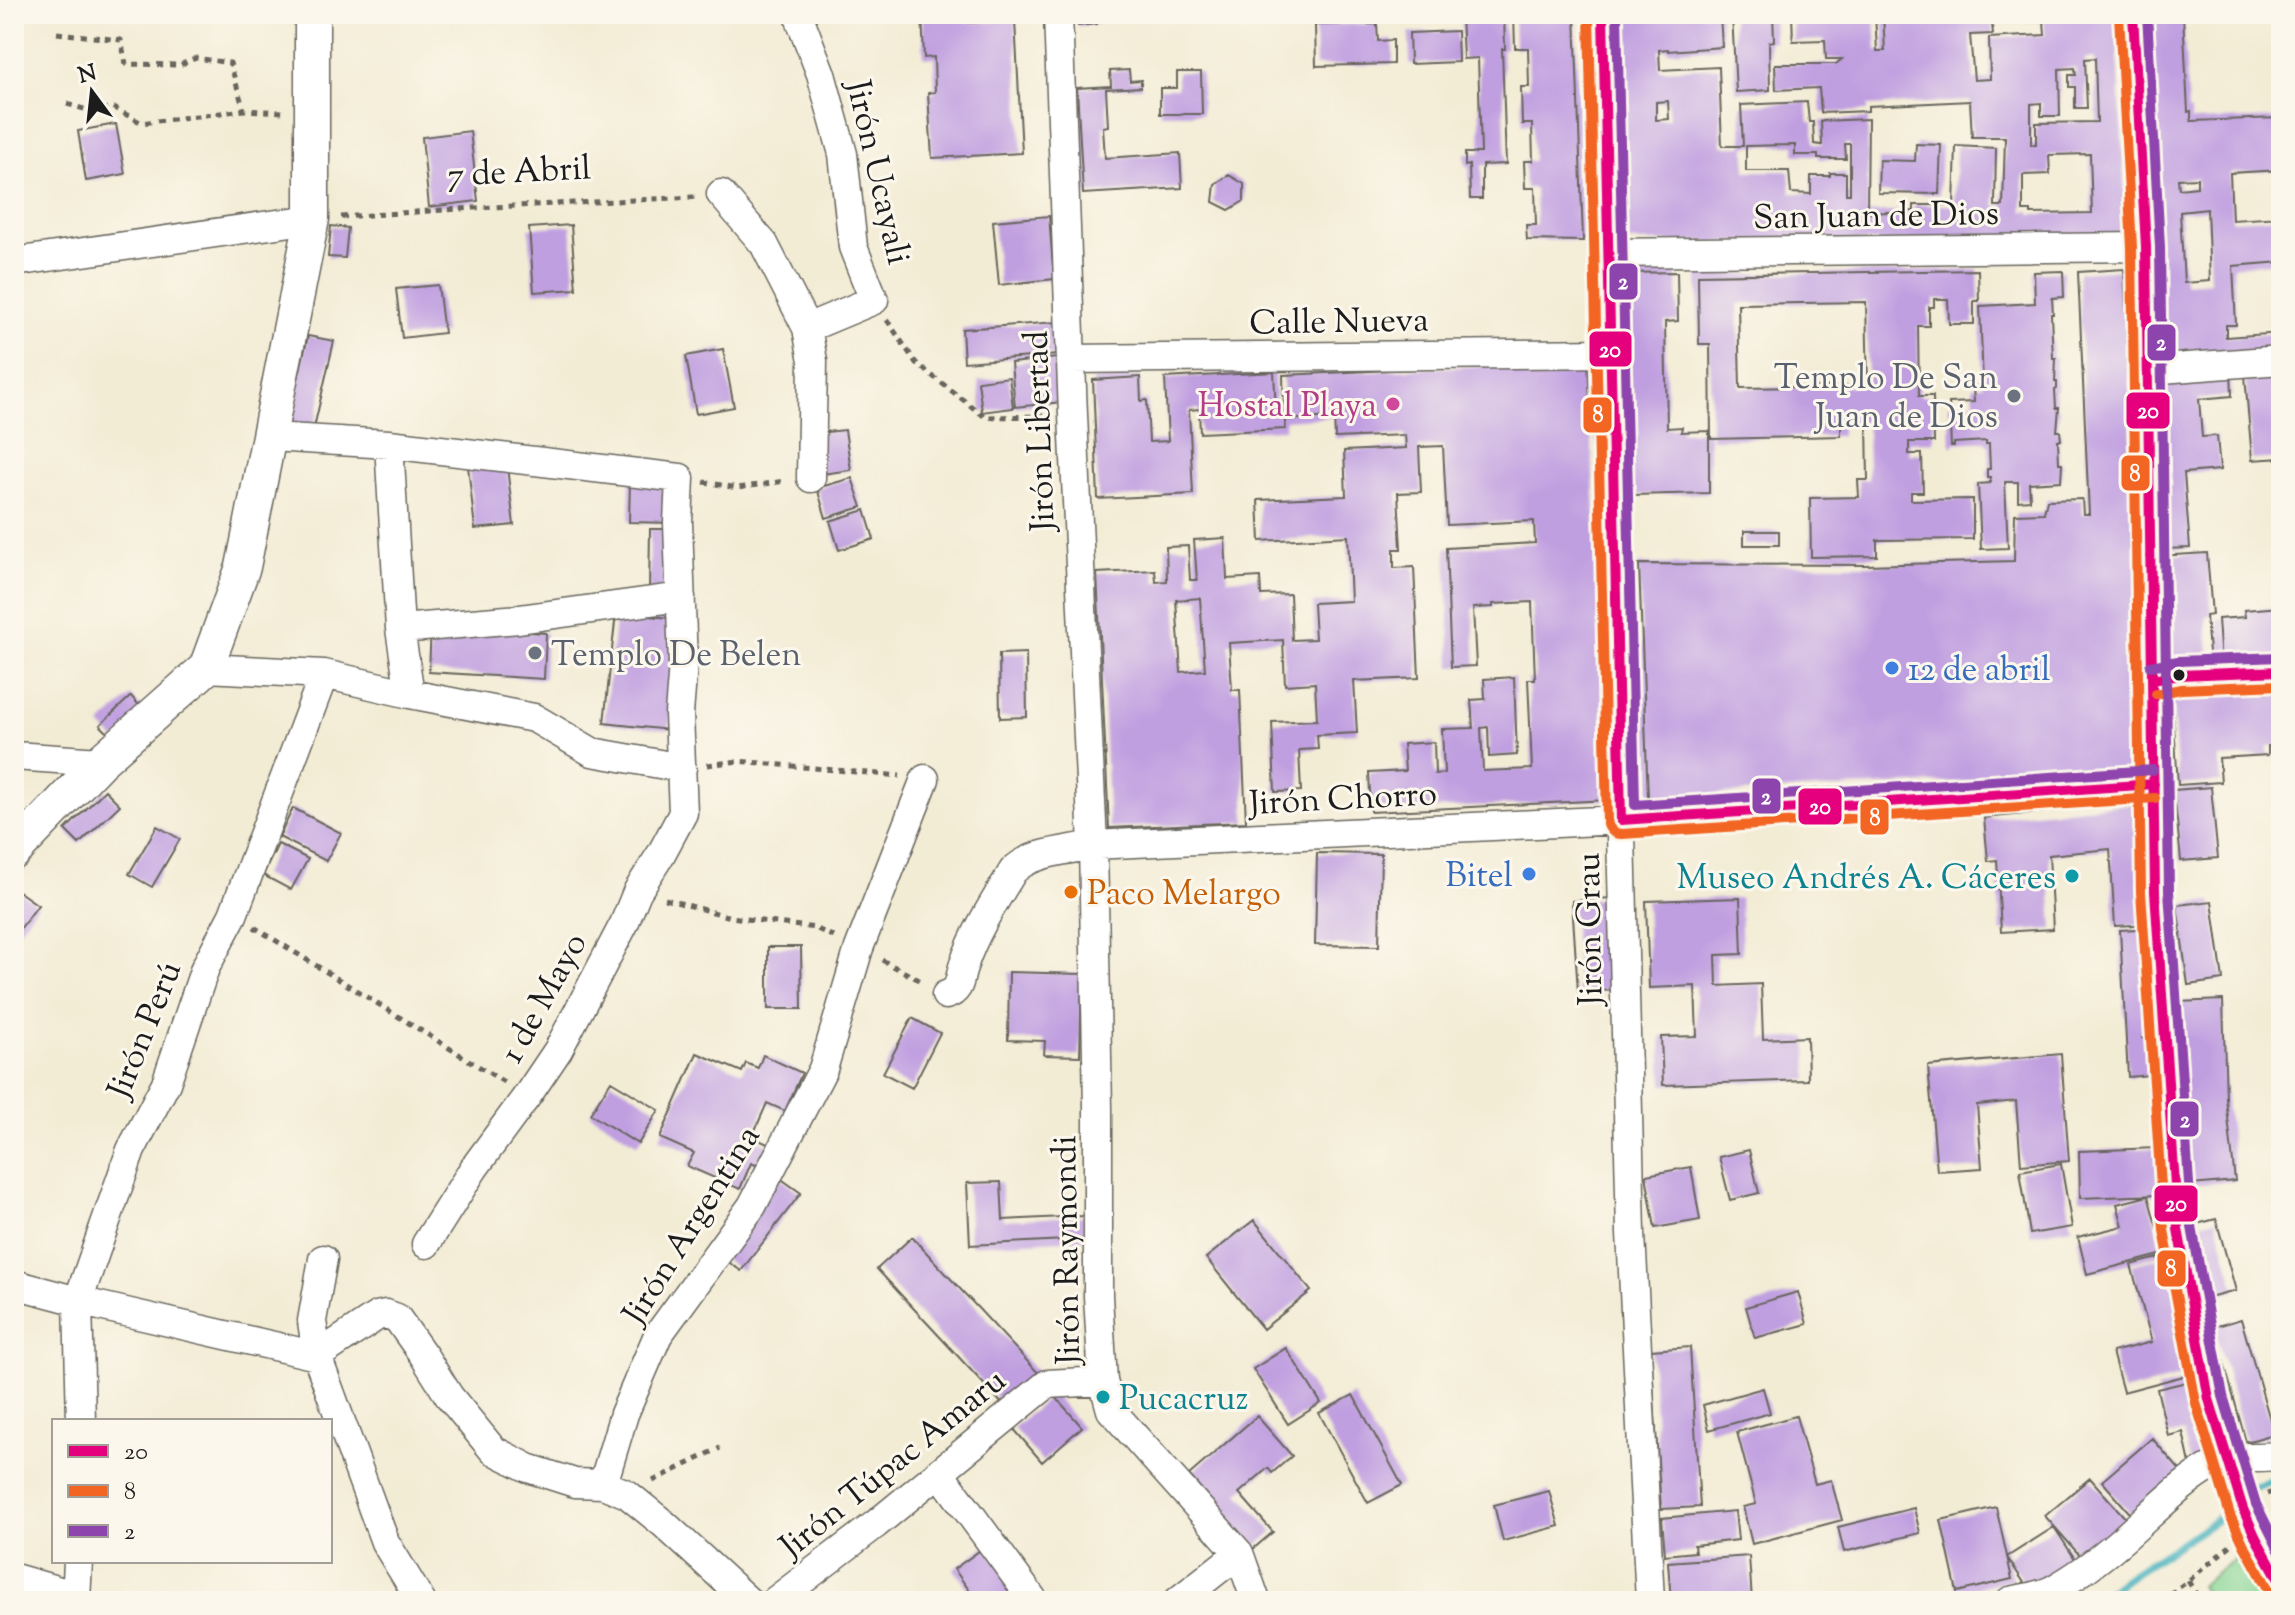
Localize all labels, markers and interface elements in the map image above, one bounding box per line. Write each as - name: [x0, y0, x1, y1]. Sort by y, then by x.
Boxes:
- north arrow: [52, 52, 132, 132]
- text: N: [75, 58, 101, 93]
- street label: Jirón Ucayali: [831, 74, 922, 270]
- street label: 7 de Abril: [446, 145, 592, 202]
- street label: San Juan de Dios: [1753, 191, 2000, 244]
- line badge: 2: [1608, 262, 1639, 301]
- text: 2: [1618, 268, 1629, 300]
- street label: Calle Nueva: [1249, 297, 1429, 350]
- line badge: 2: [2146, 323, 2177, 362]
- text: 2: [2156, 329, 2167, 361]
- street label: Jirón Libertad: [1014, 330, 1070, 534]
- line badge: 20: [1588, 330, 1633, 368]
- text: 20: [1599, 336, 1621, 368]
- place label: Templo De San Juan de Dios: [1774, 355, 1998, 443]
- place label: Hostal Playa: [1198, 383, 1377, 432]
- marker: Templo De San Juan de Dios: [2005, 387, 2023, 405]
- line badge: 20: [2125, 391, 2171, 430]
- marker: Hostal Playa: [1384, 395, 1402, 413]
- line badge: 8: [1582, 396, 1613, 434]
- text: 20: [2137, 397, 2159, 429]
- text: 8: [1592, 401, 1604, 433]
- line badge: 8: [2120, 454, 2151, 492]
- text: 8: [2129, 460, 2141, 492]
- place label: Templo De Belen: [551, 632, 801, 681]
- marker: Templo De Belen: [526, 644, 544, 662]
- place label: 12 de abril: [1908, 647, 2051, 696]
- marker: 12 de abril: [1883, 659, 1901, 677]
- unlabelled marker: [2171, 667, 2187, 683]
- street label: Jirón Chorro: [1246, 771, 1438, 830]
- line badge: 2: [1751, 777, 1782, 815]
- text: 2: [1761, 783, 1772, 815]
- line badge: 20: [1797, 787, 1843, 826]
- text: 20: [1809, 793, 1831, 825]
- line badge: 8: [1859, 798, 1890, 836]
- text: 8: [1869, 804, 1881, 836]
- street label: Jirón Grau: [1566, 852, 1617, 1008]
- place label: Bitel: [1445, 853, 1513, 902]
- place label: Museo Andrés A. Cáceres: [1676, 855, 2056, 904]
- marker: Bitel: [1520, 865, 1538, 883]
- marker: Museo Andrés A. Cáceres: [2063, 867, 2081, 885]
- place label: Paco Melargo: [1087, 871, 1281, 920]
- marker: Paco Melargo: [1062, 883, 1080, 901]
- street label: 1 de Mayo: [489, 925, 601, 1073]
- street label: Jirón Perú: [96, 954, 196, 1108]
- line badge: 2: [2169, 1100, 2200, 1138]
- text: 2: [2180, 1106, 2191, 1138]
- street label: Jirón Argentina: [611, 1117, 774, 1337]
- street label: Jirón Raymondi: [1042, 1135, 1095, 1367]
- line badge: 20: [2153, 1184, 2199, 1223]
- text: 20: [2165, 1190, 2187, 1222]
- line badge: 8: [2156, 1249, 2187, 1288]
- text: 8: [2165, 1255, 2177, 1287]
- street label: Jirón Túpac Amaru: [769, 1358, 1018, 1573]
- place label: Pucacruz: [1119, 1376, 1248, 1425]
- marker: Pucacruz: [1094, 1388, 1112, 1406]
- legend: [52, 1419, 332, 1563]
- text: 20: [124, 1436, 148, 1470]
- text: 8: [124, 1476, 136, 1510]
- text: 2: [124, 1516, 135, 1550]

